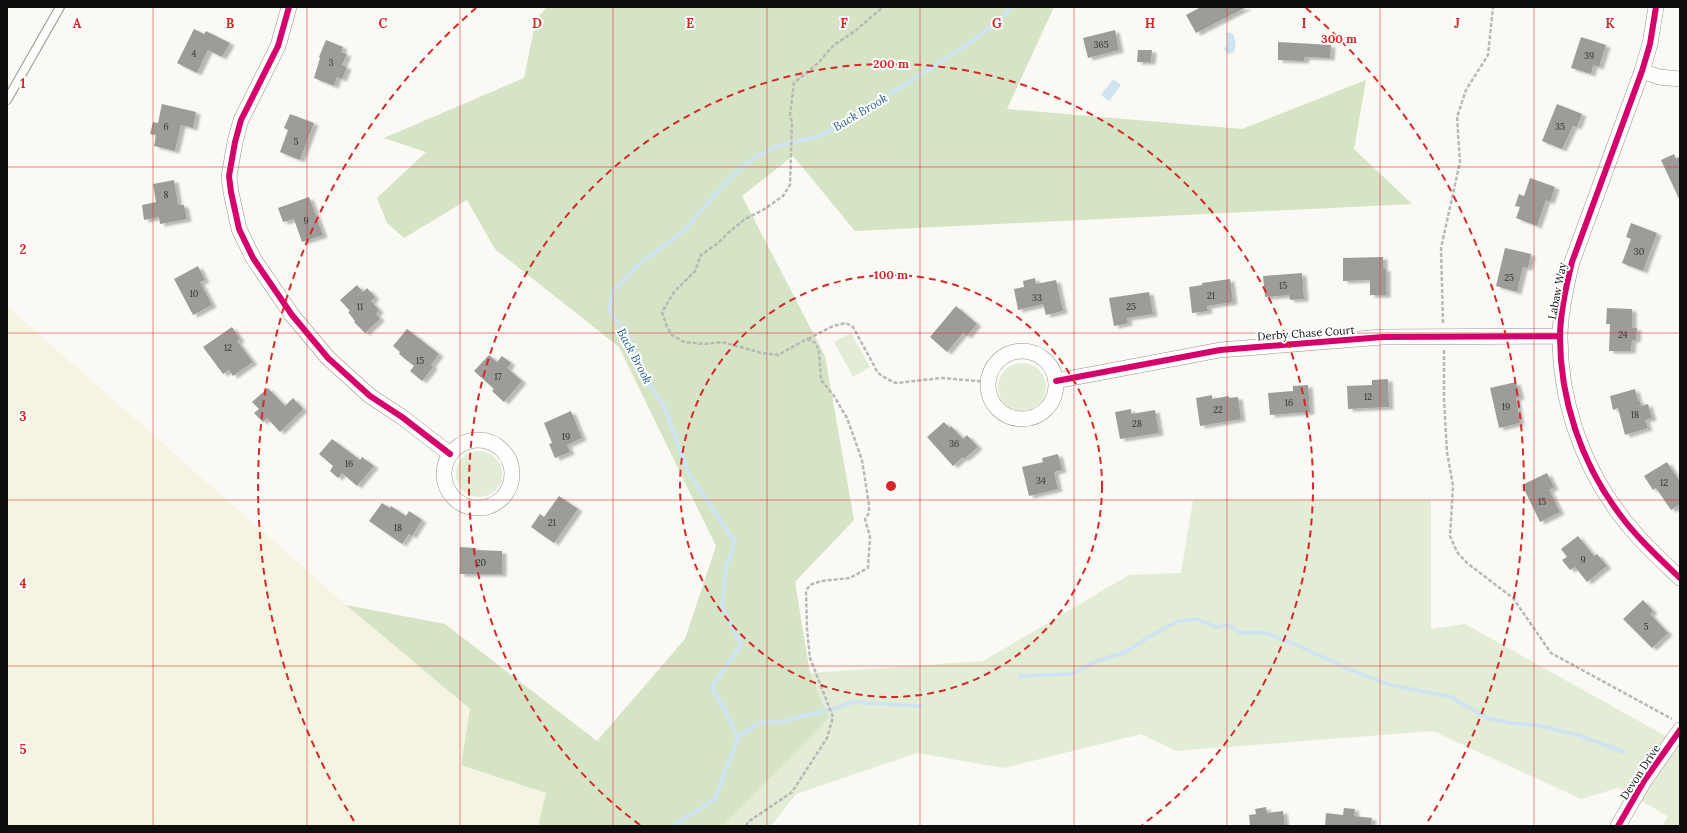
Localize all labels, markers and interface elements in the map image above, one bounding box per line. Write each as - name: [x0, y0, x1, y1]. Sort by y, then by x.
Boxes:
- text: A: [73, 15, 82, 32]
- text: B: [226, 15, 235, 32]
- text: C: [379, 15, 388, 32]
- text: D: [532, 15, 542, 32]
- text: E: [686, 15, 694, 32]
- text: F: [840, 15, 848, 32]
- text: G: [992, 15, 1002, 32]
- text: H: [1145, 15, 1155, 32]
- text: I: [1301, 15, 1307, 32]
- text: J: [1454, 15, 1460, 32]
- text: K: [1605, 15, 1615, 32]
- text: 300 m: [1321, 31, 1357, 46]
- house number: 365: [1093, 39, 1109, 50]
- house number: 4: [192, 48, 197, 59]
- house number: 39: [1584, 50, 1594, 61]
- text: 200 m: [873, 56, 909, 71]
- house number: 3: [328, 57, 334, 68]
- text: 1: [20, 75, 26, 92]
- water label: Back Brook: [830, 90, 890, 134]
- house number: 6: [163, 121, 169, 132]
- house number: 35: [1555, 121, 1565, 132]
- house number: 5: [294, 136, 299, 147]
- house number: 8: [163, 189, 169, 200]
- house number: 9: [303, 215, 309, 226]
- text: 2: [20, 241, 27, 258]
- house number: 30: [1634, 246, 1645, 257]
- street label: Labaw Way: [1545, 261, 1569, 321]
- text: 100 m: [874, 267, 908, 282]
- house number: 25: [1504, 272, 1514, 283]
- house number: 15: [1279, 280, 1287, 291]
- house number: 10: [190, 288, 199, 299]
- house number: 21: [1207, 290, 1215, 301]
- house number: 33: [1032, 292, 1042, 303]
- house number: 11: [357, 301, 363, 312]
- house number: 25: [1126, 301, 1136, 312]
- street label: Derby Chase Court: [1257, 323, 1356, 343]
- water label: Back Brook: [614, 326, 656, 386]
- house number: 24: [1618, 329, 1628, 340]
- house number: 12: [224, 342, 232, 353]
- house number: 15: [416, 355, 424, 366]
- house number: 17: [494, 371, 502, 382]
- house number: 12: [1364, 391, 1372, 402]
- house number: 16: [1285, 397, 1293, 408]
- house number: 19: [1502, 401, 1510, 412]
- house number: 22: [1213, 404, 1223, 415]
- text: 3: [19, 408, 27, 425]
- house number: 18: [1631, 409, 1639, 420]
- house number: 28: [1132, 418, 1142, 429]
- house number: 19: [562, 431, 570, 442]
- house number: 36: [949, 438, 959, 449]
- house number: 16: [345, 458, 353, 469]
- house number: 34: [1036, 475, 1046, 486]
- house number: 12: [1660, 477, 1668, 488]
- centre of rings: [884, 479, 898, 493]
- house number: 15: [1538, 496, 1546, 507]
- house number: 21: [548, 517, 556, 528]
- house number: 18: [394, 522, 402, 533]
- house number: 9: [1580, 554, 1586, 565]
- house number: 20: [476, 557, 487, 568]
- text: 4: [19, 575, 27, 592]
- house number: 5: [1644, 621, 1649, 632]
- text: 5: [19, 741, 27, 758]
- street label: Devon Drive: [1617, 742, 1663, 802]

